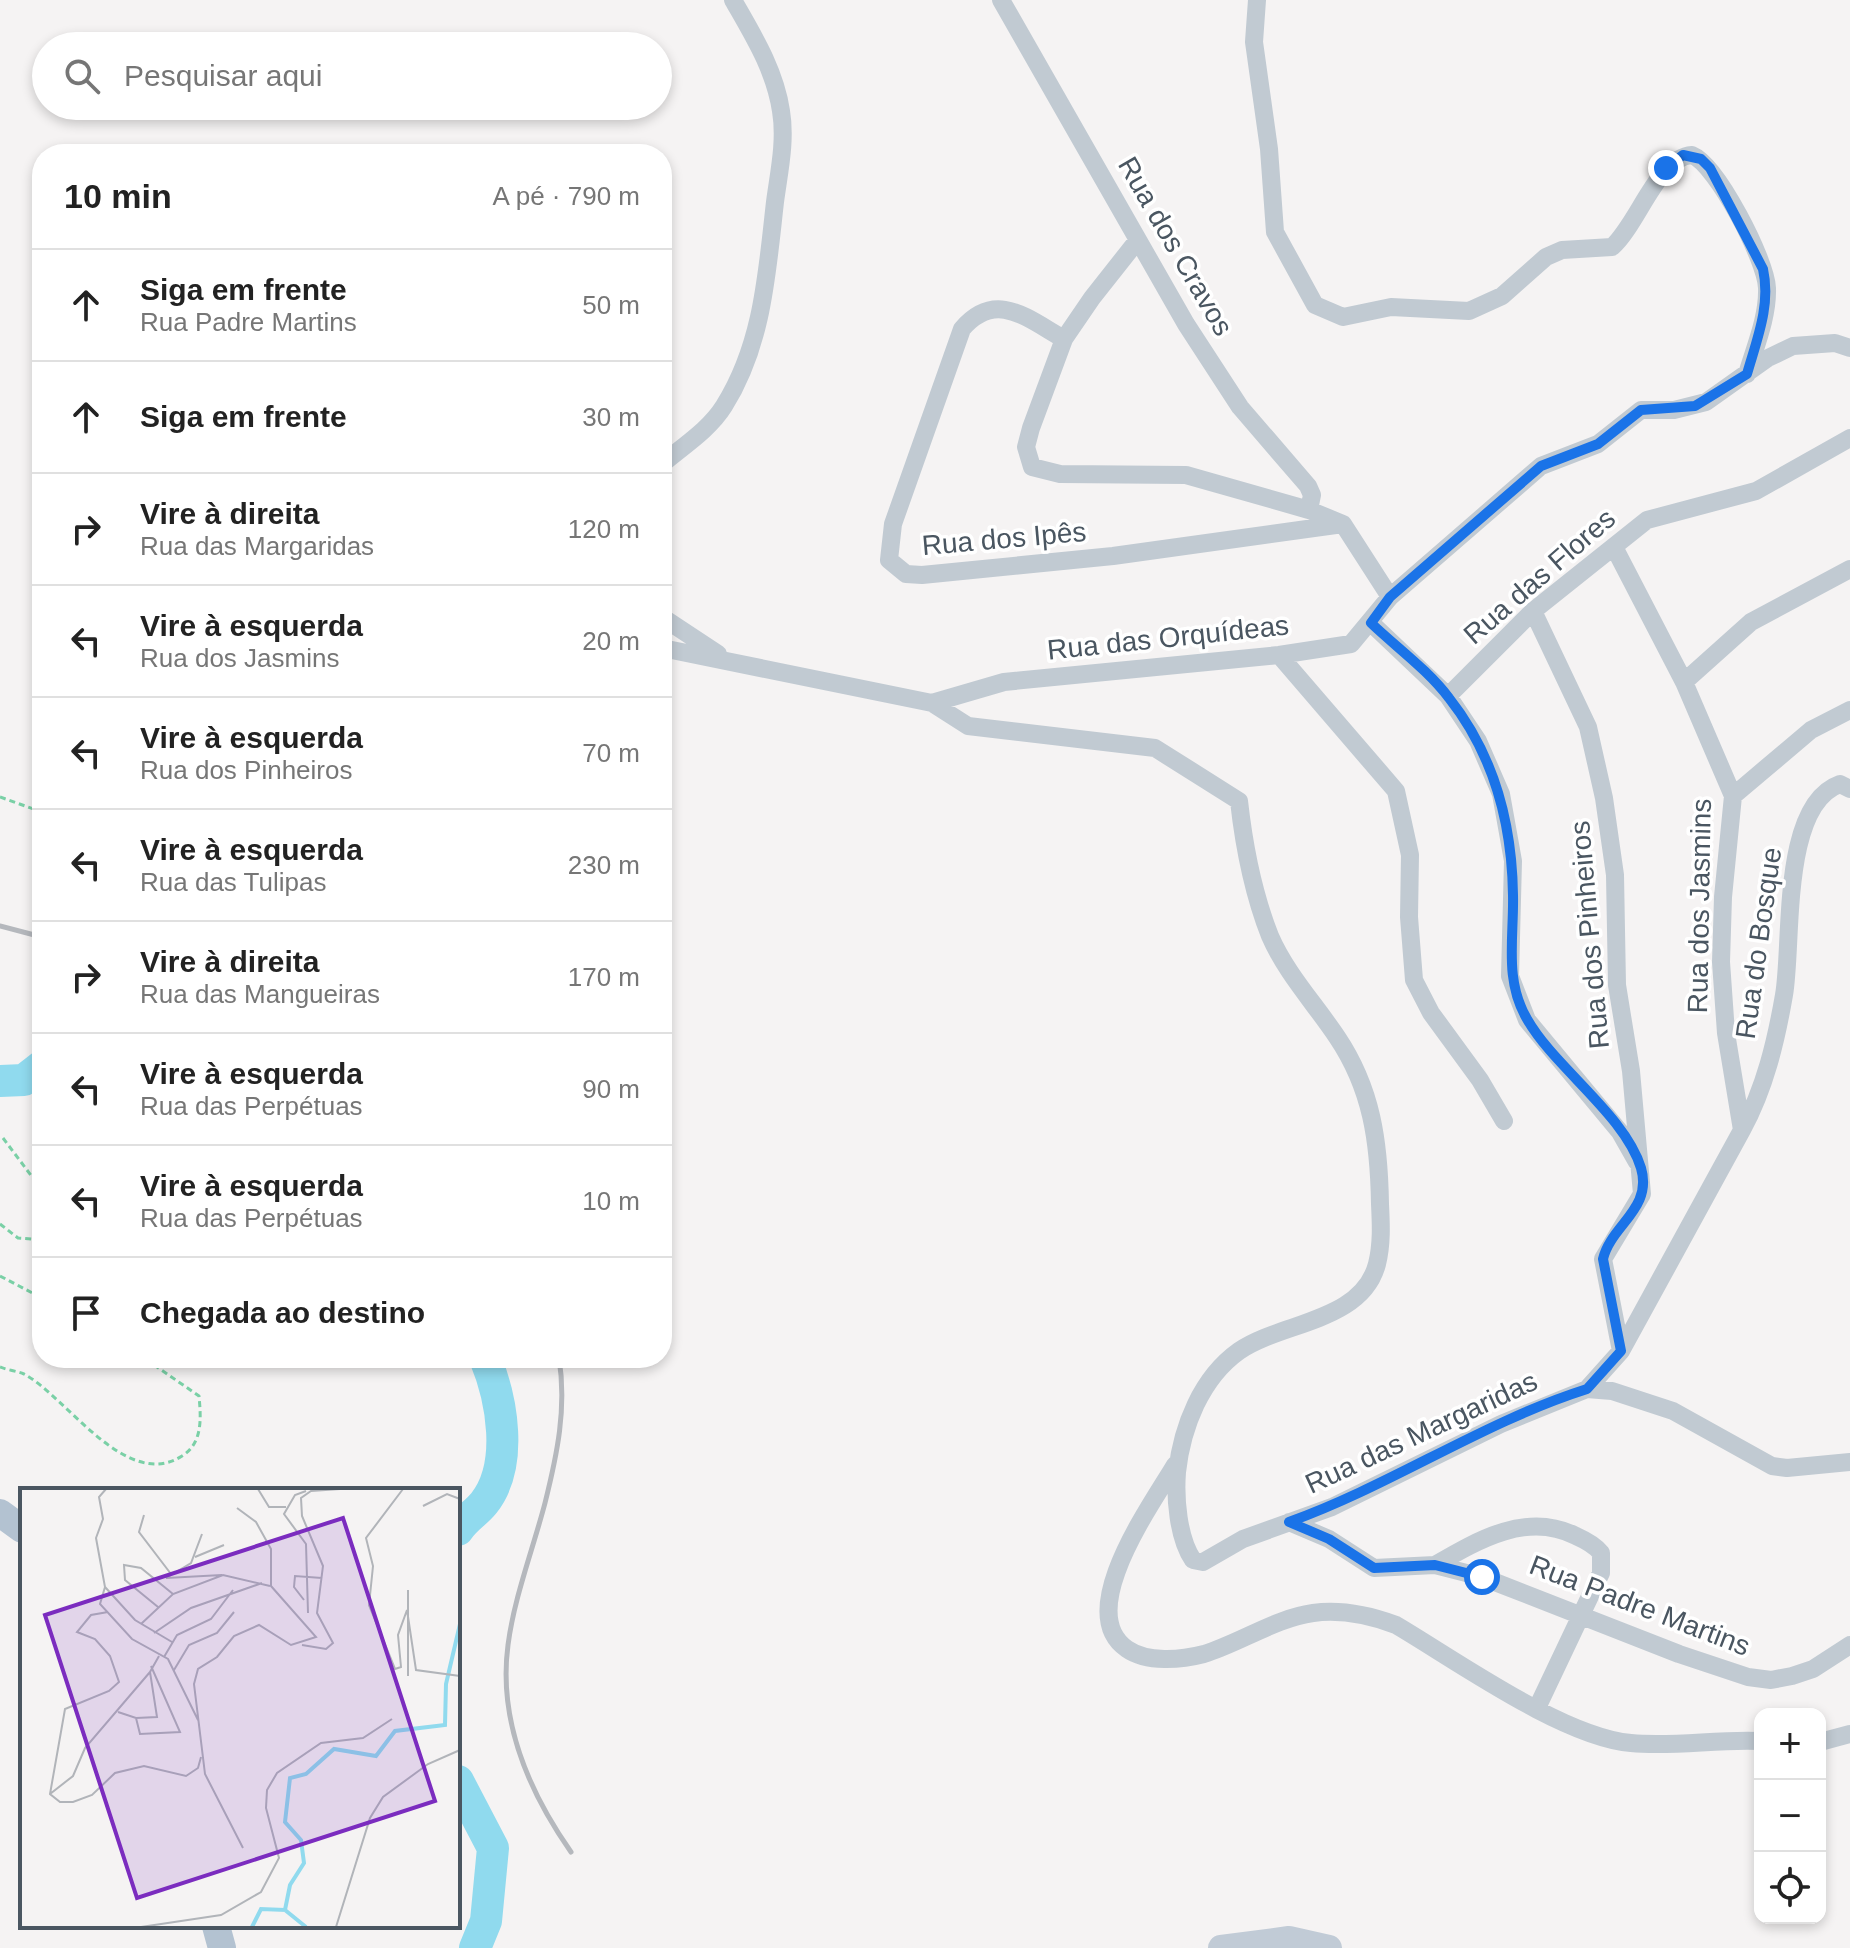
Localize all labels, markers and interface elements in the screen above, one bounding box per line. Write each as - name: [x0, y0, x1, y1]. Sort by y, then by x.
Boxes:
- search box: [32, 32, 672, 120]
- icon: search: [60, 54, 104, 98]
- text: Pesquisar aqui: [124, 59, 322, 92]
- route end: [1648, 150, 1684, 186]
- street label: Rua dos Cravos: [1112, 152, 1239, 341]
- text: 10 min: [64, 177, 172, 215]
- text: A pé · 790 m: [493, 181, 640, 211]
- text: Siga em frente: [140, 273, 347, 306]
- icon: ahead: [64, 283, 108, 327]
- text: 50 m: [582, 290, 640, 320]
- text: Rua Padre Martins: [140, 307, 357, 337]
- icon: ahead: [64, 395, 108, 439]
- text: Siga em frente: [140, 400, 347, 433]
- text: 30 m: [582, 402, 640, 432]
- text: Vire à direita: [140, 497, 320, 530]
- street label: Rua das Flores: [1458, 502, 1621, 650]
- icon: right: [64, 507, 108, 551]
- text: 120 m: [568, 514, 640, 544]
- street label: Rua dos Ipês: [921, 516, 1088, 561]
- text: Rua das Margaridas: [140, 531, 374, 561]
- text: Vire à esquerda: [140, 609, 363, 642]
- street label: Rua das Orquídeas: [1046, 609, 1290, 666]
- icon: left: [64, 619, 108, 663]
- text: 20 m: [582, 626, 640, 656]
- text: Rua dos Jasmins: [140, 643, 339, 673]
- text: Vire à esquerda: [140, 721, 363, 754]
- icon: left: [64, 731, 108, 775]
- text: 70 m: [582, 738, 640, 768]
- text: Rua dos Pinheiros: [140, 755, 352, 785]
- street label: Rua dos Jasmins: [1682, 798, 1717, 1014]
- street label: Rua dos Pinheiros: [1564, 820, 1615, 1050]
- text: Vire à esquerda: [140, 833, 363, 866]
- icon: left: [64, 843, 108, 887]
- street label: Rua do Bosque: [1730, 845, 1787, 1041]
- text: 230 m: [568, 850, 640, 880]
- text: Rua das Tulipas: [140, 867, 326, 897]
- text: Vire à direita: [140, 945, 320, 978]
- icon: right: [64, 955, 108, 999]
- text: 170 m: [568, 962, 640, 992]
- text: Rua das Mangueiras: [140, 979, 380, 1009]
- text: Vire à esquerda: [140, 1057, 363, 1090]
- icon: left: [64, 1067, 108, 1111]
- text: 90 m: [582, 1074, 640, 1104]
- text: Rua das Perpétuas: [140, 1091, 363, 1121]
- text: Vire à esquerda: [140, 1169, 363, 1202]
- icon: left: [64, 1179, 108, 1223]
- text: 10 m: [582, 1186, 640, 1216]
- text: Rua das Perpétuas: [140, 1203, 363, 1233]
- icon: arrive: [64, 1291, 108, 1335]
- text: Chegada ao destino: [140, 1296, 425, 1329]
- street label: Rua das Margaridas: [1300, 1365, 1542, 1500]
- inset map: [20, 1488, 460, 1928]
- street label: Rua Padre Martins: [1525, 1549, 1754, 1662]
- route start: [1464, 1559, 1500, 1595]
- map controls: [1754, 1708, 1826, 1924]
- button: +: [1754, 1708, 1826, 1780]
- button: −: [1754, 1780, 1826, 1852]
- button: locate: [1754, 1852, 1826, 1924]

